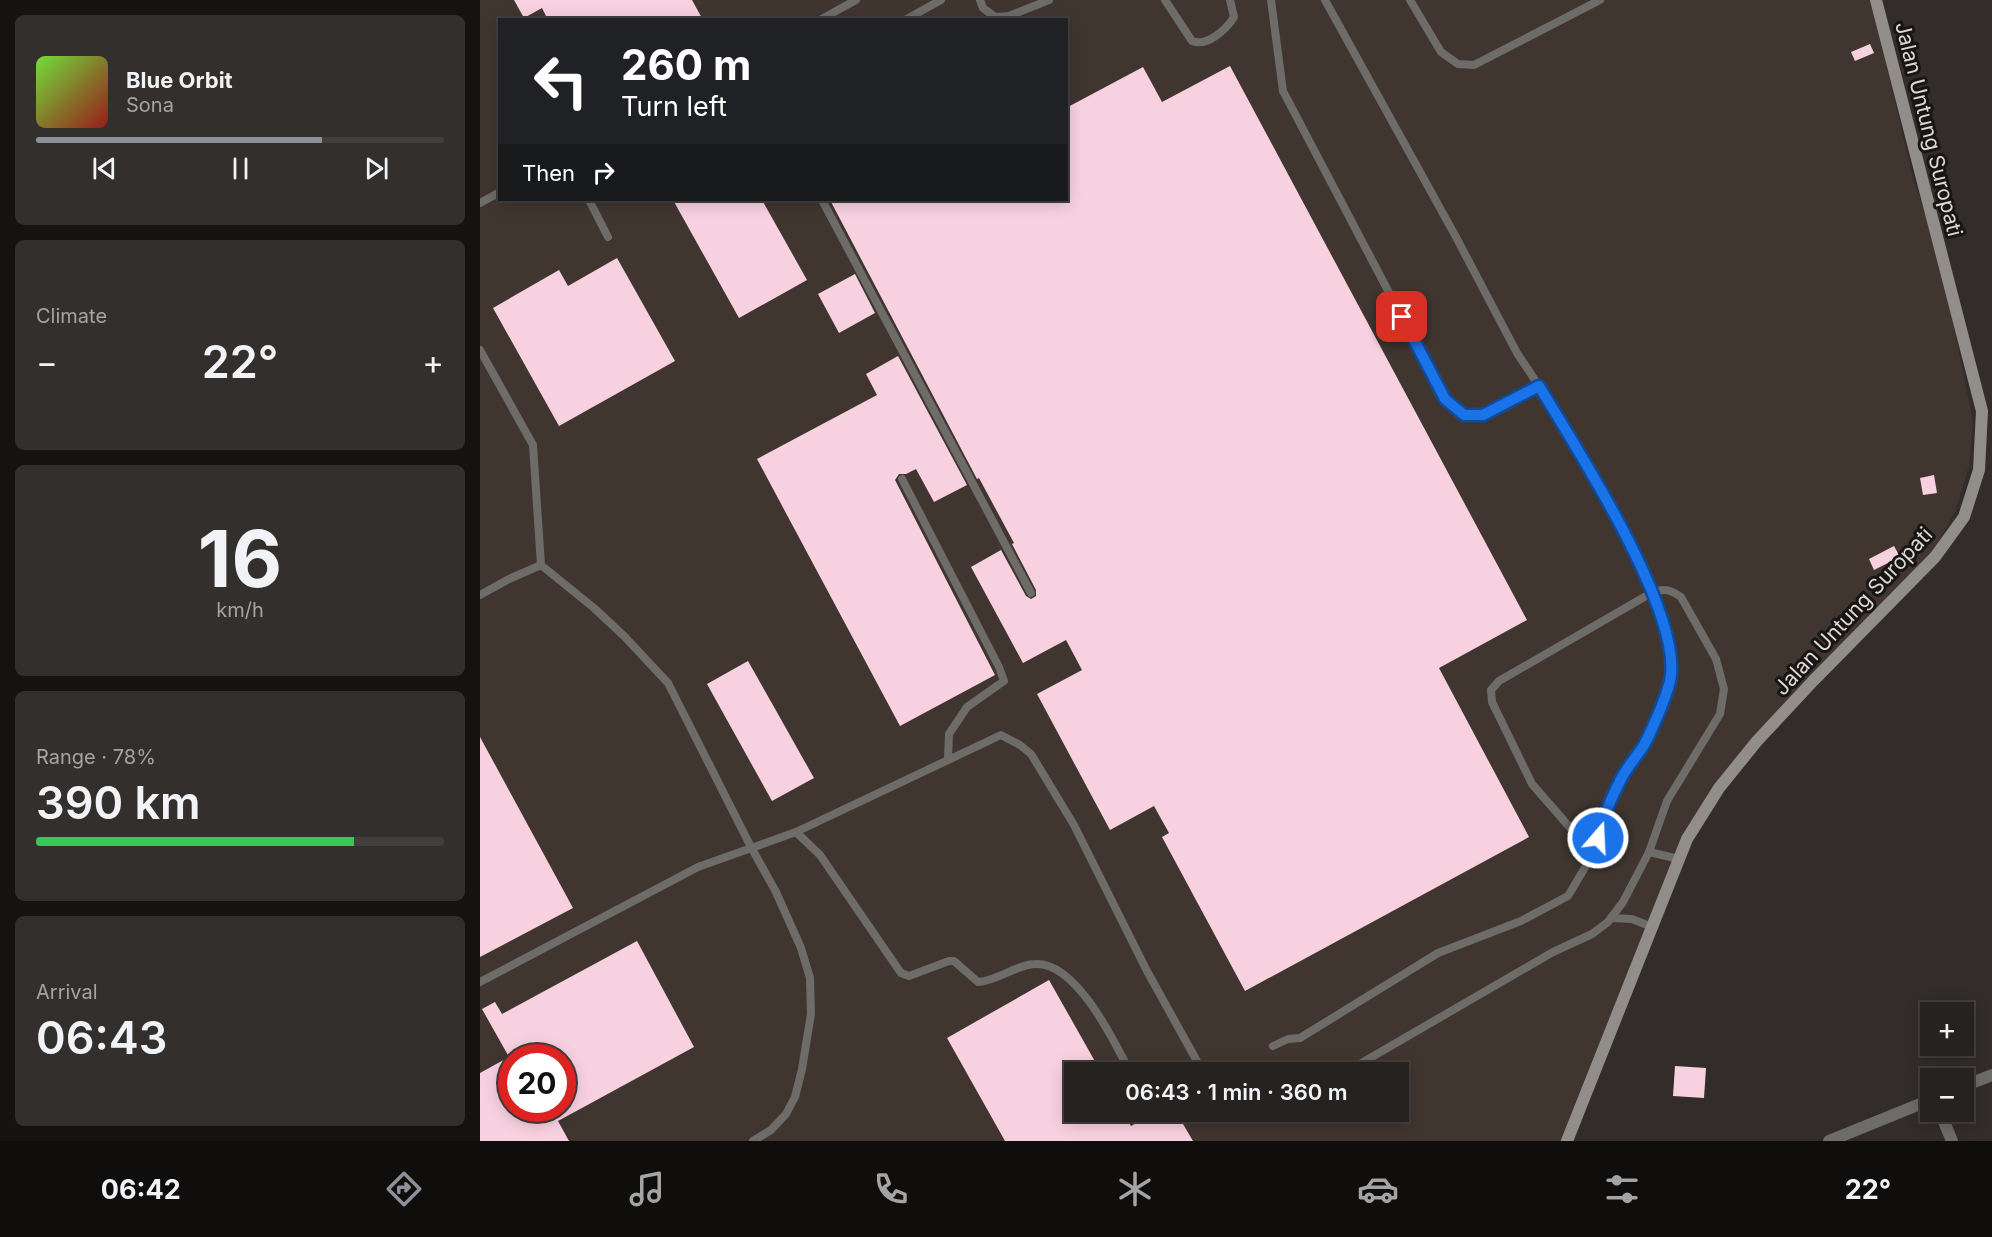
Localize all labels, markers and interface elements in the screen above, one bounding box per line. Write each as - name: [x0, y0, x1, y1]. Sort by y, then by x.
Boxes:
- street label: Jalan Untung Suropati: [1890, 19, 1968, 239]
- text: 260 m: [621, 39, 751, 90]
- icon: left: [522, 42, 600, 120]
- text: Blue Orbit: [126, 67, 233, 93]
- text: Turn left: [621, 90, 727, 123]
- text: Sona: [126, 93, 174, 117]
- icon: previous: [88, 152, 121, 185]
- icon: pause: [224, 152, 257, 185]
- icon: next: [360, 152, 393, 185]
- icon: right: [587, 156, 620, 189]
- text: Then: [522, 160, 575, 186]
- pin: [1376, 291, 1427, 342]
- icon: arrive: [1385, 300, 1418, 333]
- text: Climate: [36, 304, 107, 328]
- text: 22°: [202, 334, 278, 389]
- text: −: [36, 342, 58, 382]
- text: +: [422, 342, 444, 382]
- text: 16: [198, 511, 282, 606]
- street label: Jalan Untung Suropati: [1769, 522, 1937, 700]
- text: km/h: [216, 598, 264, 622]
- text: Range · 78%: [36, 745, 156, 769]
- text: 390 km: [36, 775, 201, 830]
- position arrow: [1566, 806, 1630, 870]
- text: Arrival: [36, 980, 98, 1004]
- map controls: [1920, 1002, 1974, 1122]
- button: +: [1920, 1002, 1974, 1056]
- text: 06:43: [36, 1010, 167, 1065]
- speed limit sign: 20: [498, 1044, 576, 1122]
- button: −: [1920, 1068, 1974, 1122]
- text: 06:43 · 1 min · 360 m: [1125, 1079, 1348, 1105]
- icon: directions: [383, 1168, 425, 1210]
- icon: music: [626, 1168, 668, 1210]
- icon: phone: [870, 1168, 912, 1210]
- icon: climate: [1114, 1168, 1156, 1210]
- icon: car: [1357, 1168, 1399, 1210]
- icon: filters: [1601, 1168, 1643, 1210]
- text: 06:42: [101, 1173, 181, 1206]
- text: 22°: [1845, 1173, 1891, 1206]

